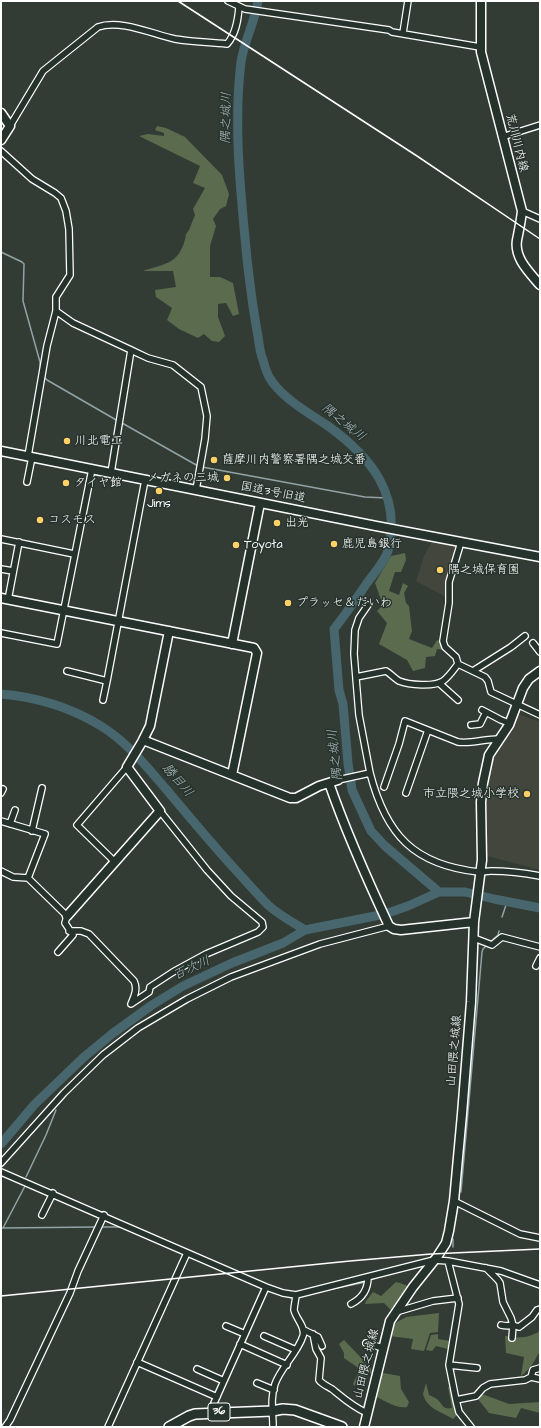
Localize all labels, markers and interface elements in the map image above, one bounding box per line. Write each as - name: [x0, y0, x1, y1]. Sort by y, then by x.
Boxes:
- water label: 隅之城川: [219, 92, 235, 144]
- street label: 荒川川内線: [502, 112, 530, 174]
- water label: 隅之城川: [318, 401, 368, 445]
- place label: 川北電工: [75, 434, 123, 448]
- marker: 川北電工: [62, 436, 72, 446]
- place label: 薩摩川内警察署隅之城交番: [222, 453, 366, 467]
- marker: 薩摩川内警察署隅之城交番: [209, 455, 219, 465]
- place label: メガネの三城: [147, 471, 219, 485]
- marker: メガネの三城: [222, 473, 232, 483]
- place label: タイヤ館: [74, 476, 122, 490]
- marker: タイヤ館: [61, 478, 71, 488]
- street label: 国道3号旧道: [239, 480, 307, 506]
- marker: Jims: [154, 486, 164, 496]
- place label: Jims: [147, 497, 171, 511]
- place label: コスモス: [48, 513, 96, 527]
- marker: コスモス: [35, 515, 45, 525]
- place label: 出光: [285, 516, 309, 530]
- marker: 出光: [272, 518, 282, 528]
- place label: 鹿児島銀行: [342, 537, 402, 551]
- place label: Toyota: [244, 538, 283, 552]
- marker: 鹿児島銀行: [329, 539, 339, 549]
- marker: Toyota: [231, 540, 241, 550]
- place label: 隅之城保育園: [448, 563, 520, 577]
- marker: 隅之城保育園: [435, 565, 445, 575]
- place label: プラッセ＆だいわ: [296, 596, 392, 610]
- marker: プラッセ＆だいわ: [283, 598, 293, 608]
- water label: 隅之城川: [326, 728, 346, 782]
- water label: 勝目川: [158, 761, 196, 801]
- place label: 市立隈之城小学校: [423, 787, 519, 801]
- marker: 市立隈之城小学校: [522, 789, 532, 799]
- water label: 百次川: [171, 954, 213, 984]
- street label: 山田隈之城線: [445, 1015, 465, 1087]
- street label: 山田隈之城線: [351, 1327, 383, 1401]
- road number: 36: [208, 1403, 230, 1421]

